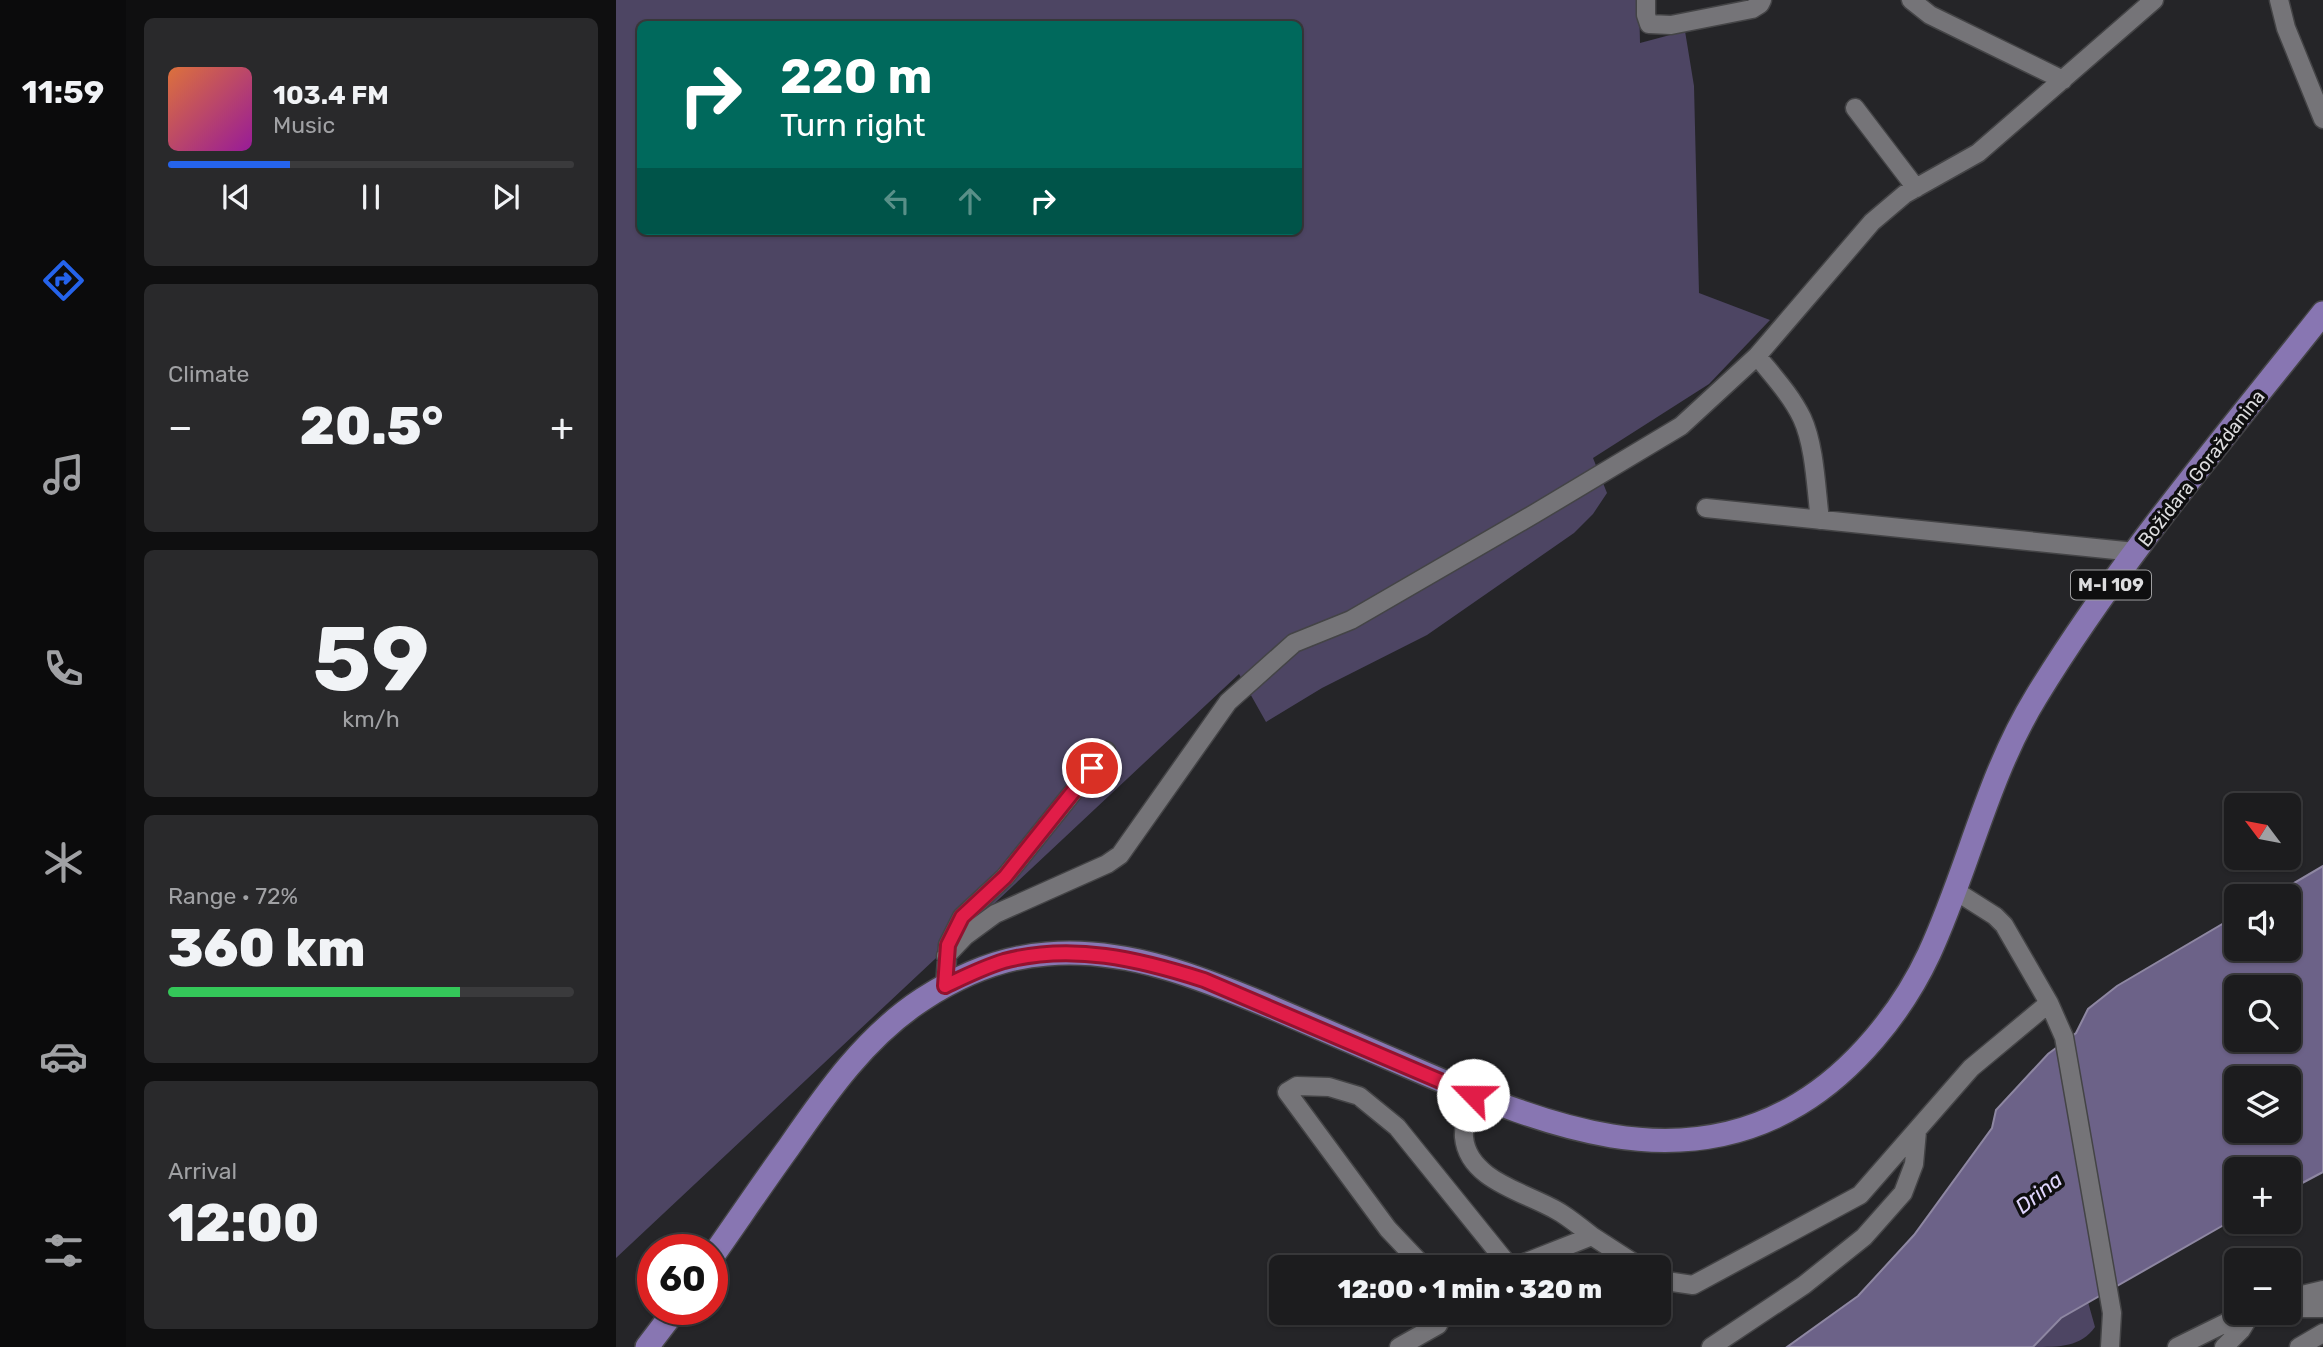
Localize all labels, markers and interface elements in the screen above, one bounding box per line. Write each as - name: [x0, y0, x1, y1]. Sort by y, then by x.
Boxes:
- text: 220 m: [780, 47, 932, 105]
- icon: right: [665, 49, 756, 140]
- text: 11:59: [22, 73, 104, 111]
- text: 103.4 FM: [273, 80, 389, 111]
- text: Turn right: [780, 106, 925, 144]
- text: Music: [273, 111, 335, 139]
- icon: previous: [217, 178, 255, 216]
- icon: pause: [352, 178, 390, 216]
- icon: next: [487, 178, 525, 216]
- icon: left: [878, 182, 916, 220]
- icon: ahead: [951, 182, 989, 220]
- icon: right: [1024, 182, 1062, 220]
- icon: directions: [39, 256, 88, 305]
- text: Climate: [168, 360, 249, 388]
- street label: Božidara Goraždanina: [2133, 385, 2270, 551]
- text: 20.5°: [300, 395, 443, 457]
- text: −: [168, 404, 193, 450]
- text: +: [550, 404, 574, 450]
- icon: music: [39, 450, 88, 499]
- road number: M-I 109: [2071, 570, 2151, 600]
- text: 59: [312, 605, 430, 713]
- icon: phone: [39, 644, 88, 693]
- text: km/h: [342, 705, 400, 733]
- pin: [1062, 738, 1122, 798]
- icon: arrive: [1073, 749, 1111, 787]
- north arrow: [2224, 793, 2301, 870]
- map controls: [2224, 793, 2301, 1325]
- icon: climate: [39, 838, 88, 887]
- text: Range · 72%: [168, 882, 298, 910]
- button: sound: [2224, 884, 2301, 961]
- text: 360 km: [168, 917, 365, 979]
- button: search: [2224, 975, 2301, 1052]
- icon: car: [39, 1032, 88, 1081]
- position arrow: [1436, 1058, 1510, 1132]
- button: layers: [2224, 1066, 2301, 1143]
- text: Arrival: [168, 1157, 237, 1185]
- button: +: [2224, 1157, 2301, 1234]
- water label: Drina: [2010, 1167, 2067, 1219]
- text: 12:00: [168, 1192, 319, 1254]
- icon: filters: [39, 1226, 88, 1275]
- speed limit sign: 60: [637, 1234, 728, 1325]
- button: −: [2224, 1248, 2301, 1325]
- text: 12:00 · 1 min · 320 m: [1338, 1274, 1602, 1305]

